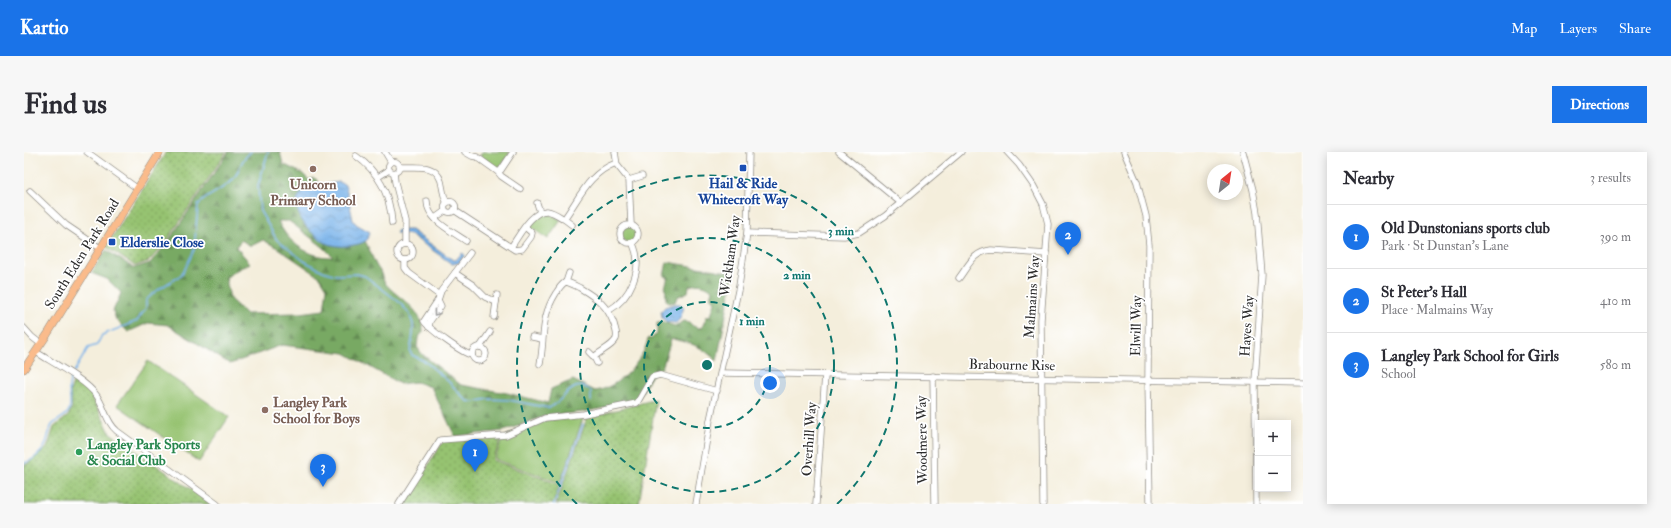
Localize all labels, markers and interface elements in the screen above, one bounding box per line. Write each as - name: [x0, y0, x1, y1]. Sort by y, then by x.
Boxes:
- text: Kartio: [20, 16, 68, 40]
- text: Map: [1511, 20, 1537, 37]
- text: Layers: [1559, 20, 1597, 37]
- text: Share: [1619, 20, 1651, 37]
- button: Directions: [1552, 86, 1647, 123]
- text: Find us: [24, 87, 107, 122]
- marker: Hail & Ride Whitecroft Way: [738, 163, 748, 173]
- marker: Unicorn Primary School: [308, 164, 318, 174]
- north arrow: [1207, 164, 1243, 200]
- text: Nearby: [1343, 168, 1394, 189]
- text: 3 results: [1590, 170, 1631, 186]
- place label: Hail & Ride Whitecroft Way: [697, 175, 789, 209]
- place label: Unicorn Primary School: [270, 176, 356, 210]
- street label: South Eden Park Road: [41, 195, 123, 312]
- street label: Wickham Way: [716, 213, 745, 299]
- text: Old Dunstonians sports club: [1381, 219, 1550, 238]
- pin: 2: [1055, 222, 1081, 255]
- text: 3 min: [828, 224, 855, 239]
- text: 1: [1354, 229, 1358, 245]
- text: 390 m: [1600, 229, 1631, 245]
- place label: Elderslie Close: [120, 234, 204, 251]
- marker: Elderslie Close: [107, 237, 117, 247]
- text: Park · St Dunstan's Lane: [1381, 238, 1509, 254]
- street label: Malmains Way: [1021, 254, 1044, 339]
- text: 2 min: [783, 268, 811, 283]
- text: St Peter's Hall: [1381, 283, 1467, 302]
- text: 2: [1353, 293, 1359, 309]
- text: 410 m: [1600, 293, 1631, 309]
- street label: Hayes Way: [1236, 294, 1259, 357]
- street label: Elwill Way: [1127, 295, 1146, 357]
- text: Place · Malmains Way: [1381, 302, 1493, 318]
- one-way arrow: [434, 309, 441, 316]
- text: 1 min: [739, 314, 766, 329]
- text: Langley Park School for Girls: [1381, 347, 1559, 366]
- street label: Brabourne Rise: [969, 356, 1056, 374]
- text: 3: [1354, 357, 1359, 373]
- text: 580 m: [1600, 357, 1631, 373]
- centre of rings: [700, 358, 714, 372]
- text: School: [1381, 366, 1416, 382]
- your location: [760, 373, 780, 393]
- place label: Langley Park School for Boys: [273, 394, 360, 428]
- street label: Woodmere Way: [913, 395, 932, 486]
- street label: Overhill Way: [798, 401, 821, 477]
- marker: Langley Park School for Boys: [260, 405, 270, 415]
- map controls: [1255, 420, 1291, 492]
- button: +: [1255, 420, 1291, 456]
- place label: Langley Park Sports & Social Club: [87, 436, 200, 469]
- pin: 1: [462, 439, 488, 472]
- marker: Langley Park Sports & Social Club: [74, 447, 84, 457]
- pin: 3: [310, 454, 336, 487]
- button: −: [1255, 456, 1291, 492]

